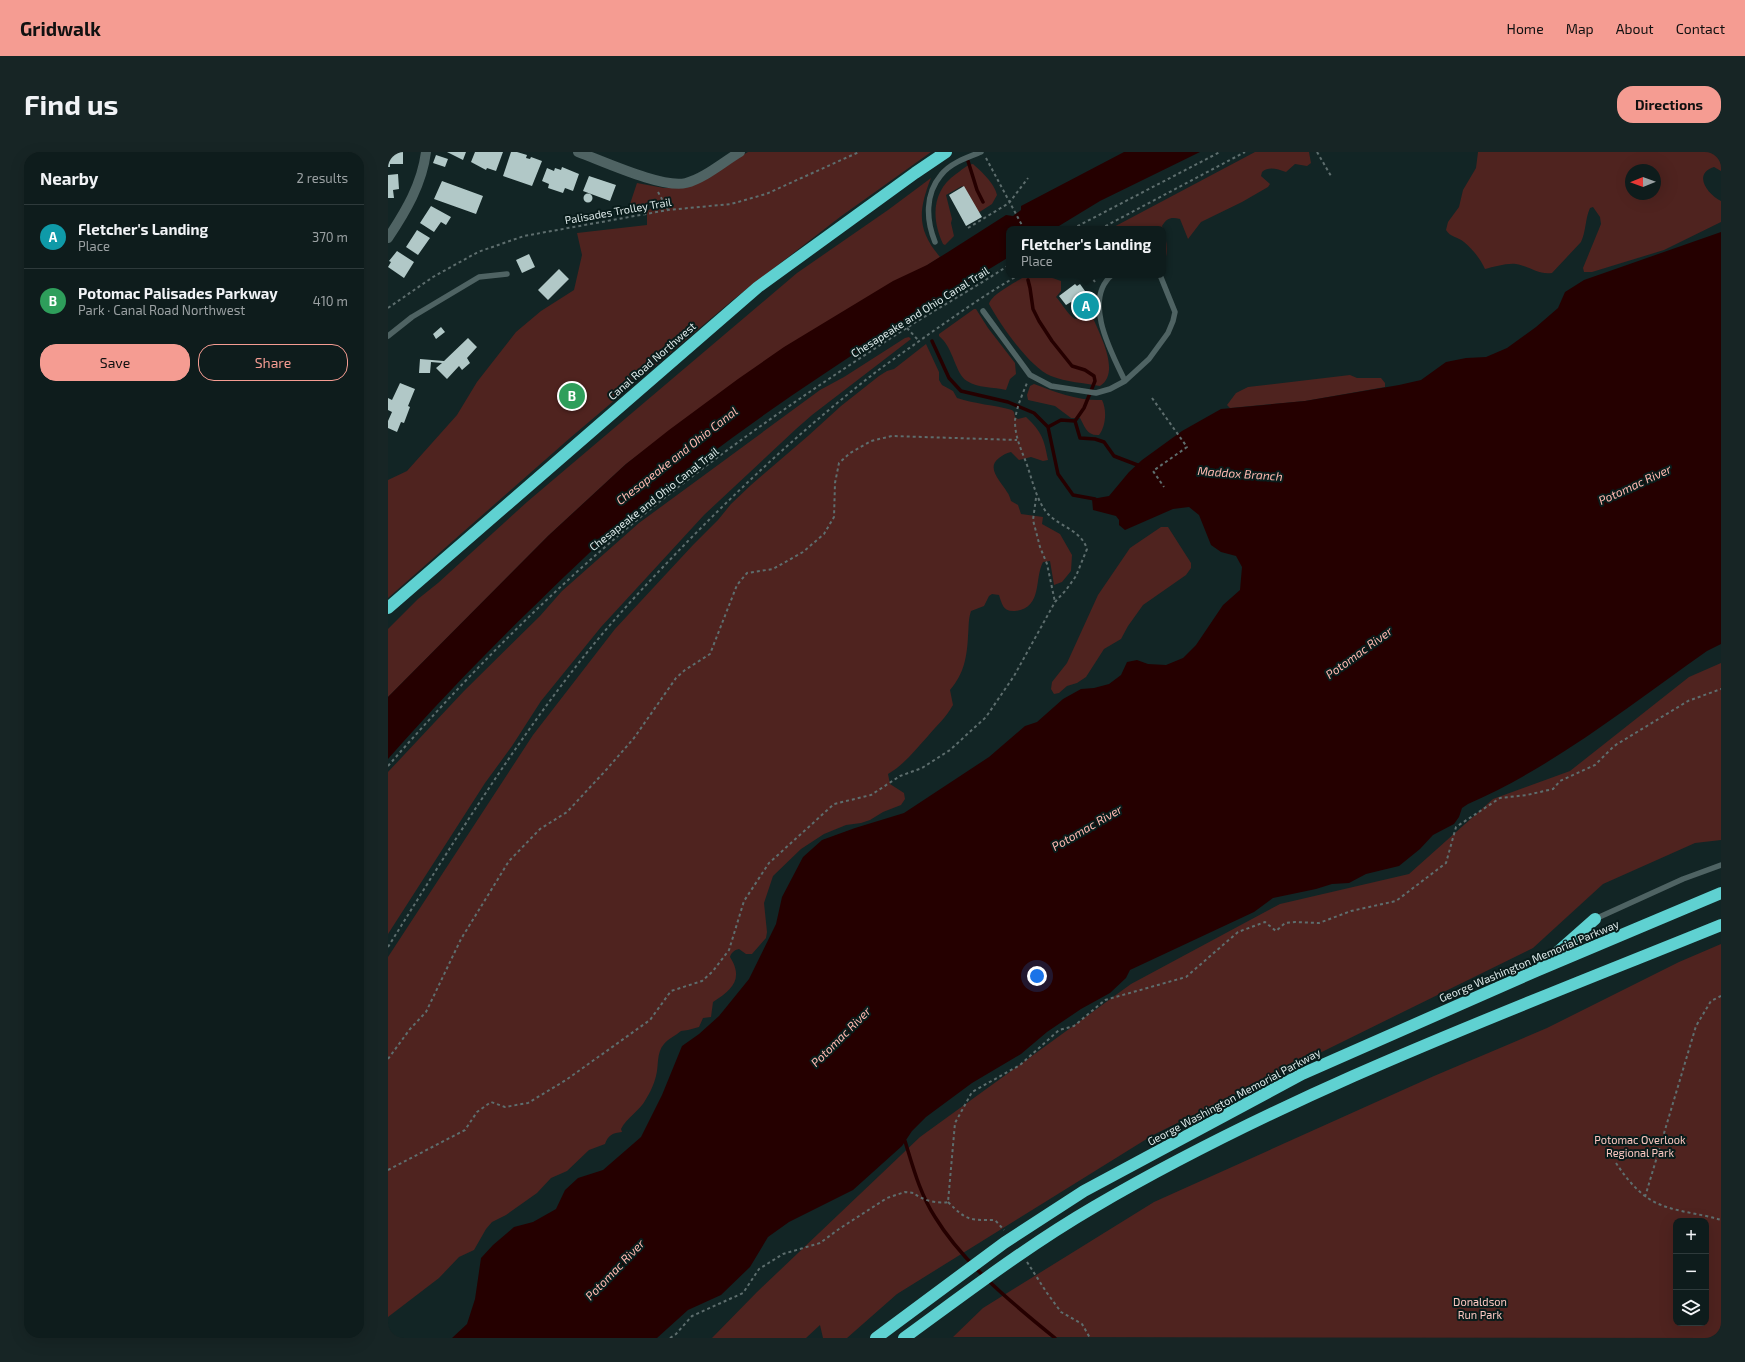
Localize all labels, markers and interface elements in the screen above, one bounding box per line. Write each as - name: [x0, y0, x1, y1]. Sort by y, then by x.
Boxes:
- text: Gridwalk: [20, 17, 101, 40]
- text: Home: [1507, 20, 1544, 37]
- text: Map: [1566, 20, 1594, 37]
- text: About: [1616, 20, 1654, 37]
- text: Contact: [1676, 20, 1725, 37]
- button: Directions: [1617, 86, 1721, 123]
- text: Find us: [24, 87, 118, 121]
- north arrow: [1625, 164, 1661, 200]
- text: Nearby: [40, 168, 98, 188]
- text: 2 results: [296, 170, 348, 186]
- street label: Palisades Trolley Trail: [564, 195, 673, 226]
- text: Fletcher's Landing: [78, 220, 208, 238]
- popup: [1006, 226, 1166, 278]
- text: A: [49, 229, 57, 245]
- text: 370 m: [312, 229, 348, 245]
- text: Fletcher's Landing: [1021, 235, 1151, 253]
- text: Place: [78, 238, 110, 254]
- text: Place: [1021, 253, 1053, 269]
- street label: Chesapeake and Ohio Canal Trail: [848, 263, 992, 360]
- text: Potomac Palisades Parkway: [78, 284, 278, 302]
- pin: A: [1073, 291, 1099, 321]
- text: B: [49, 293, 57, 309]
- text: 410 m: [313, 293, 348, 309]
- text: Park · Canal Road Northwest: [78, 302, 245, 318]
- street label: Canal Road Northwest: [605, 319, 698, 402]
- button: Save: [40, 344, 190, 381]
- button: Share: [198, 344, 348, 381]
- pin: B: [559, 381, 585, 411]
- water label: Chesapeake and Ohio Canal: [613, 403, 740, 507]
- street label: Chesapeake and Ohio Canal Trail: [586, 444, 721, 553]
- water label: Potomac River: [1596, 461, 1673, 507]
- water label: Maddox Branch: [1197, 463, 1283, 483]
- water label: Potomac River: [1322, 623, 1395, 681]
- water label: Potomac River: [1049, 801, 1124, 853]
- street label: George Washington Memorial Parkway: [1437, 917, 1621, 1004]
- your location: [1027, 966, 1047, 986]
- water label: Potomac River: [807, 1003, 873, 1069]
- street label: George Washington Memorial Parkway: [1145, 1045, 1323, 1148]
- park label: Potomac Overlook Regional Park: [1594, 1133, 1686, 1159]
- map controls: [1673, 1218, 1709, 1326]
- button: +: [1673, 1218, 1709, 1254]
- water label: Potomac River: [582, 1236, 647, 1303]
- button: −: [1673, 1254, 1709, 1290]
- button: layers: [1673, 1290, 1709, 1326]
- park label: Donaldson Run Park: [1453, 1295, 1507, 1321]

